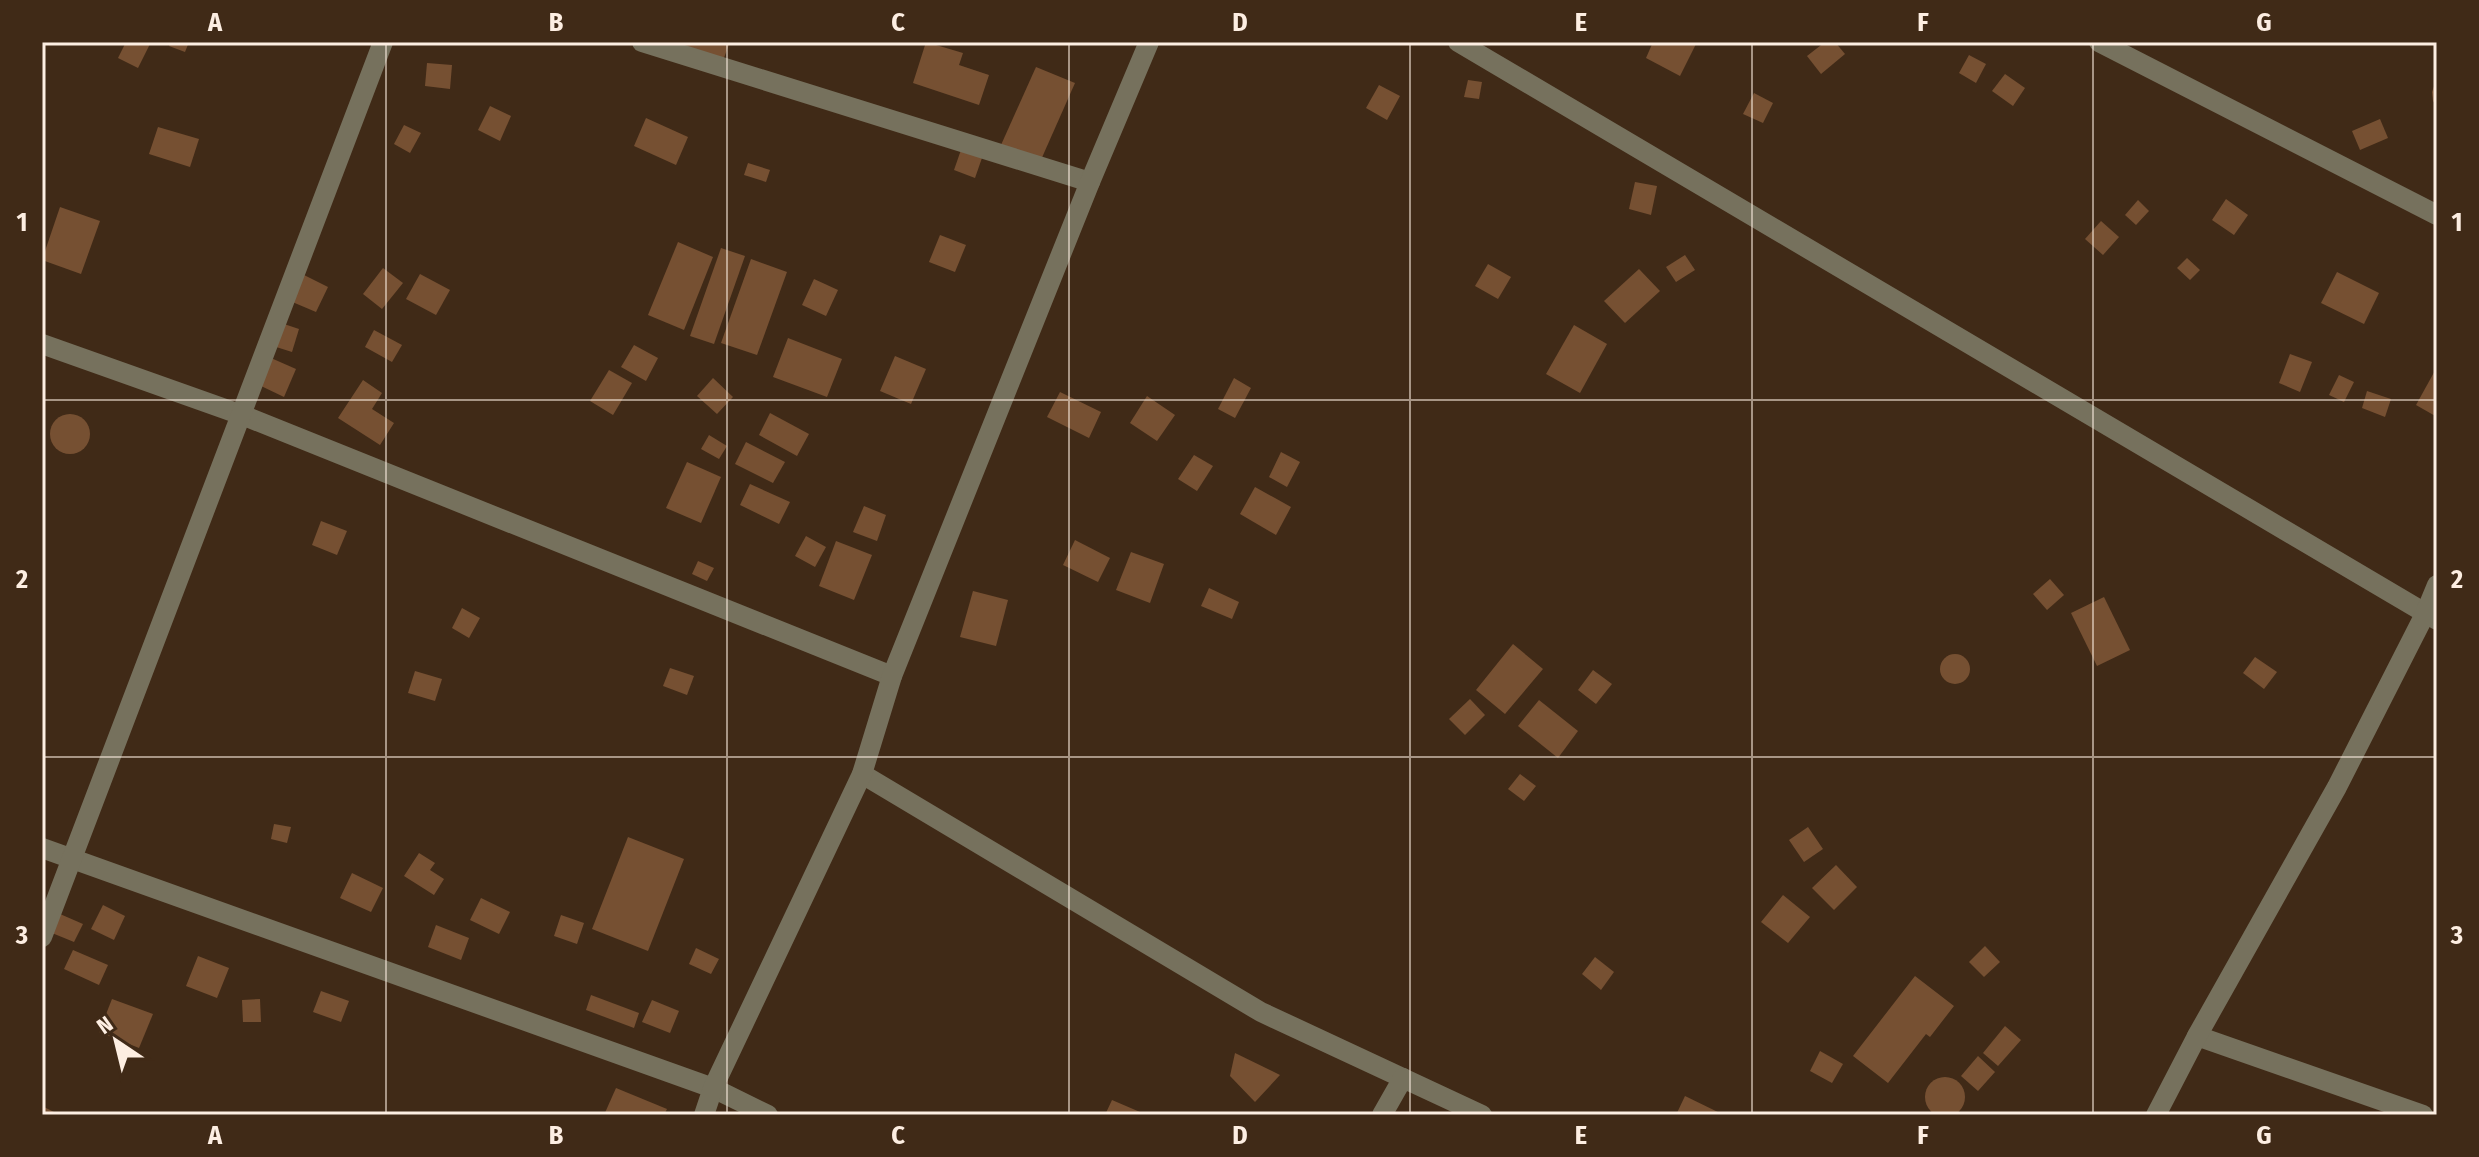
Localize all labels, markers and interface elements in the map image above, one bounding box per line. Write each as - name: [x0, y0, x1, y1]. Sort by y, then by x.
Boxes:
- text: A: [207, 7, 223, 38]
- text: B: [549, 7, 564, 38]
- text: C: [891, 7, 905, 38]
- text: D: [1232, 7, 1248, 38]
- text: E: [1575, 7, 1587, 38]
- text: F: [1917, 7, 1929, 38]
- text: G: [2256, 7, 2272, 38]
- text: 1: [17, 207, 28, 238]
- text: 1: [2452, 207, 2463, 238]
- text: 2: [15, 564, 28, 595]
- text: 2: [2450, 564, 2463, 595]
- text: 3: [15, 920, 28, 951]
- text: 3: [2450, 920, 2463, 951]
- north arrow: [76, 1001, 156, 1081]
- text: N: [92, 1010, 118, 1040]
- text: A: [207, 1120, 223, 1151]
- text: B: [549, 1120, 564, 1151]
- text: C: [891, 1120, 905, 1151]
- text: D: [1232, 1120, 1248, 1151]
- text: E: [1575, 1120, 1587, 1151]
- text: F: [1917, 1120, 1929, 1151]
- text: G: [2256, 1120, 2272, 1151]

